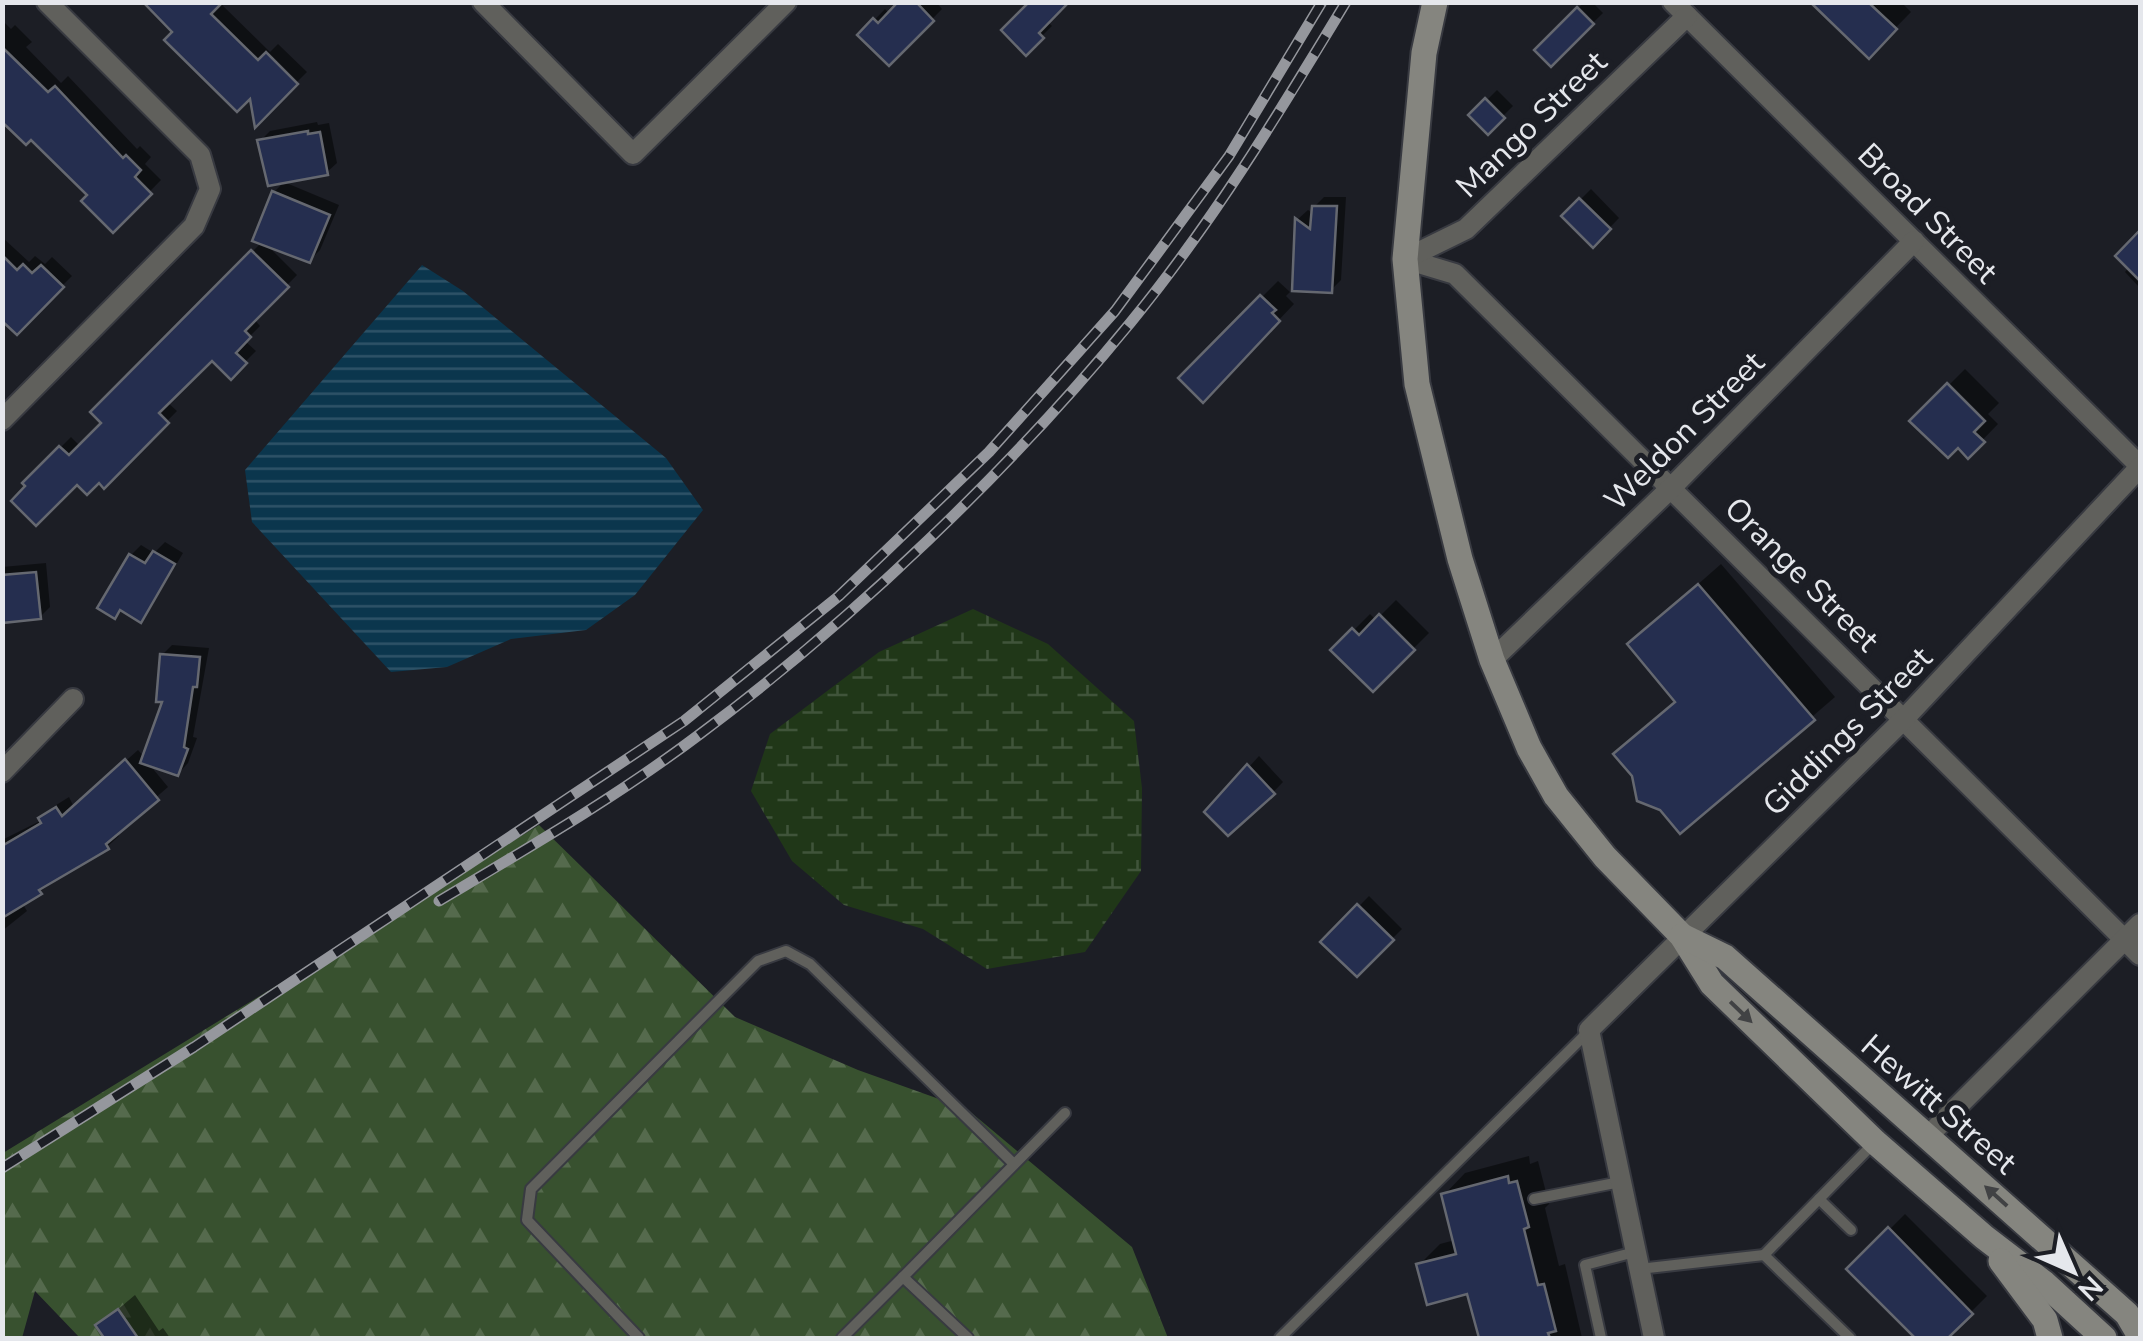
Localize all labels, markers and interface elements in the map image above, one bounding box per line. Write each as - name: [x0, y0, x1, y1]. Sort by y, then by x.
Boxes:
- street label: Mango Street: [1446, 41, 1617, 207]
- street label: Broad Street: [1848, 134, 2008, 293]
- street label: Weldon Street: [1595, 341, 1774, 521]
- street label: Orange Street: [1715, 488, 1889, 662]
- street label: Giddings Street: [1753, 637, 1942, 825]
- one-way arrow: [1729, 1000, 1753, 1023]
- street label: Hewitt Street: [1852, 1025, 2026, 1184]
- one-way arrow: [1984, 1185, 2008, 1208]
- north arrow: [2023, 1221, 2123, 1321]
- text: N: [2069, 1267, 2111, 1309]

